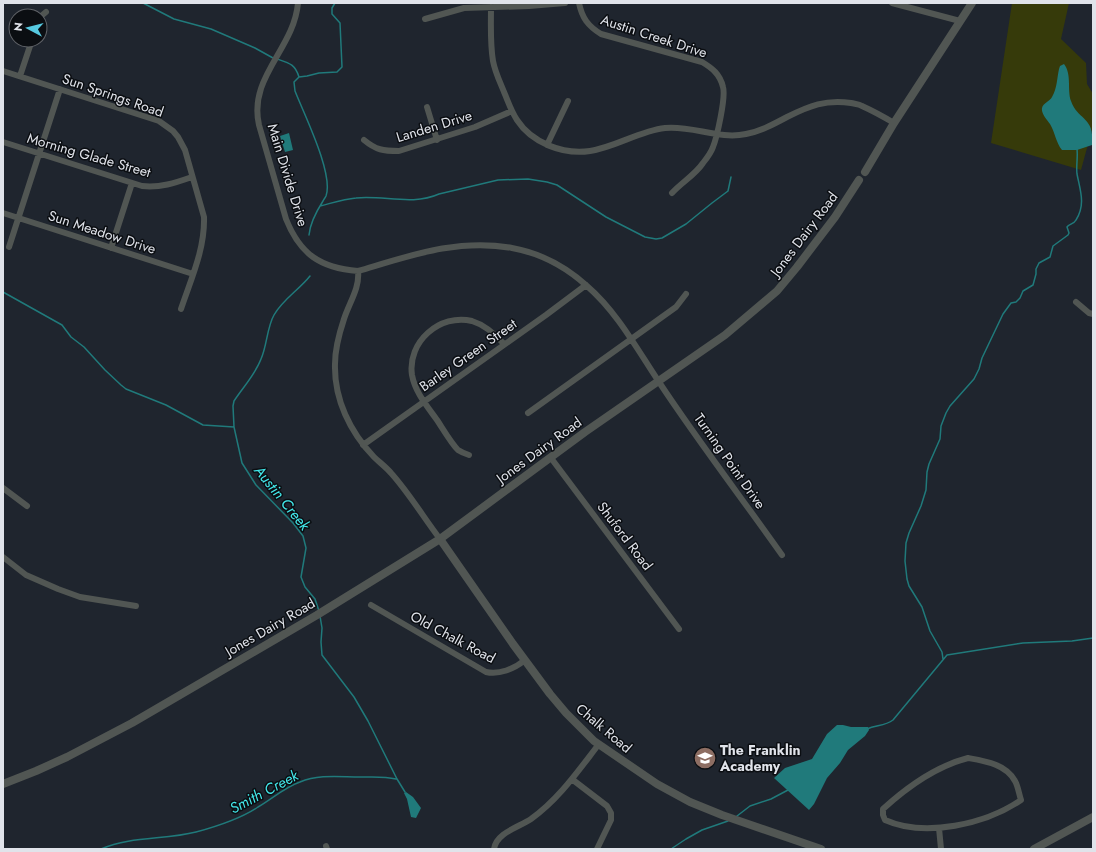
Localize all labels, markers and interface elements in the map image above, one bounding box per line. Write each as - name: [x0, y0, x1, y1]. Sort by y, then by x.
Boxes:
- north arrow: [8, 8, 48, 48]
- street label: Austin Creek Drive: [598, 9, 710, 63]
- text: N: [10, 21, 27, 32]
- street label: Sun Springs Road: [60, 68, 166, 122]
- street label: Landen Drive: [394, 105, 474, 147]
- street label: Main Divide Drive: [263, 121, 313, 229]
- street label: Morning Glade Street: [25, 128, 154, 182]
- street label: Jones Dairy Road: [764, 188, 842, 282]
- street label: Sun Meadow Drive: [46, 205, 158, 259]
- street label: Barley Green Street: [415, 314, 521, 396]
- street label: Turning Point Drive: [690, 409, 770, 513]
- street label: Jones Dairy Road: [491, 412, 586, 489]
- water label: Austin Creek: [248, 460, 316, 536]
- street label: Shuford Road: [593, 498, 657, 574]
- street label: Jones Dairy Road: [219, 593, 319, 662]
- street label: Old Chalk Road: [407, 606, 499, 668]
- street label: Chalk Road: [572, 699, 636, 757]
- place label: The Franklin Academy: [719, 740, 801, 776]
- school or university icon: The Franklin Academy: [692, 745, 718, 771]
- water label: Smith Creek: [226, 764, 303, 819]

